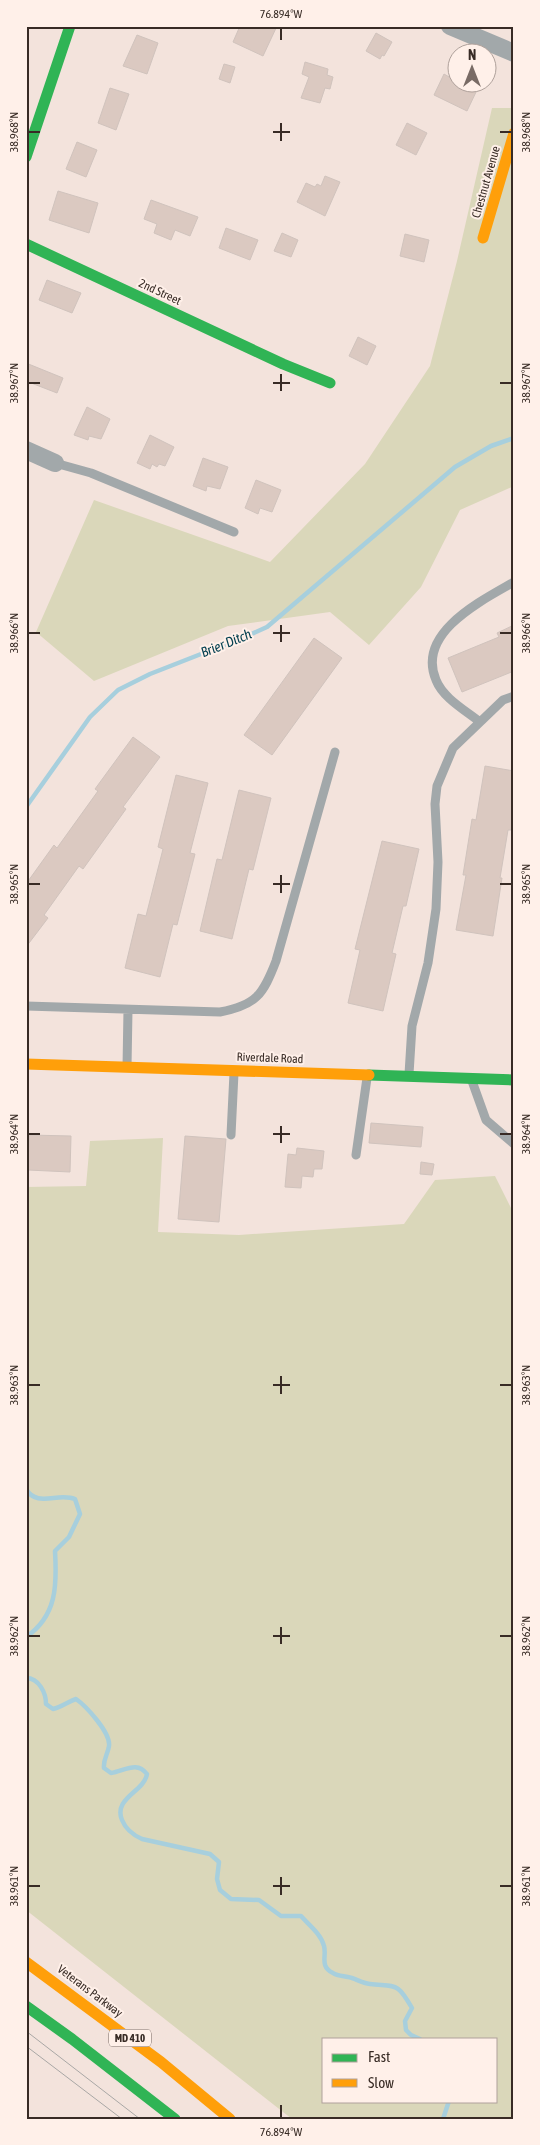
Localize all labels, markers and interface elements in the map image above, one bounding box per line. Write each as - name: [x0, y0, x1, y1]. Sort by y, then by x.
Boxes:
- text: 76.894°W: [260, 7, 302, 21]
- north arrow: [448, 42, 498, 92]
- text: N: [468, 47, 476, 63]
- text: 38.968°N: [7, 112, 21, 152]
- text: 38.968°N: [519, 112, 533, 152]
- street label: Chestnut Avenue: [469, 144, 503, 220]
- street label: 2nd Street: [137, 276, 184, 308]
- text: 38.967°N: [7, 363, 21, 403]
- text: 38.967°N: [519, 363, 533, 403]
- text: 38.966°N: [7, 613, 21, 653]
- text: 38.966°N: [519, 613, 533, 653]
- water label: Brier Ditch: [198, 626, 254, 660]
- text: 38.965°N: [7, 864, 21, 904]
- text: 38.965°N: [519, 864, 533, 904]
- street label: Riverdale Road: [236, 1050, 304, 1066]
- text: 38.964°N: [7, 1114, 21, 1154]
- text: 38.964°N: [519, 1114, 533, 1154]
- text: 38.963°N: [7, 1365, 21, 1405]
- text: 38.963°N: [519, 1365, 533, 1405]
- text: 38.962°N: [7, 1616, 21, 1656]
- text: 38.962°N: [519, 1616, 533, 1656]
- text: 38.961°N: [7, 1866, 21, 1906]
- text: 38.961°N: [519, 1866, 533, 1906]
- street label: Veterans Parkway: [55, 1962, 125, 2020]
- road number: MD 410: [109, 2030, 151, 2046]
- legend: [322, 2038, 498, 2102]
- text: Fast: [368, 2048, 390, 2065]
- text: Slow: [368, 2074, 394, 2091]
- text: 76.894°W: [260, 2125, 302, 2139]

